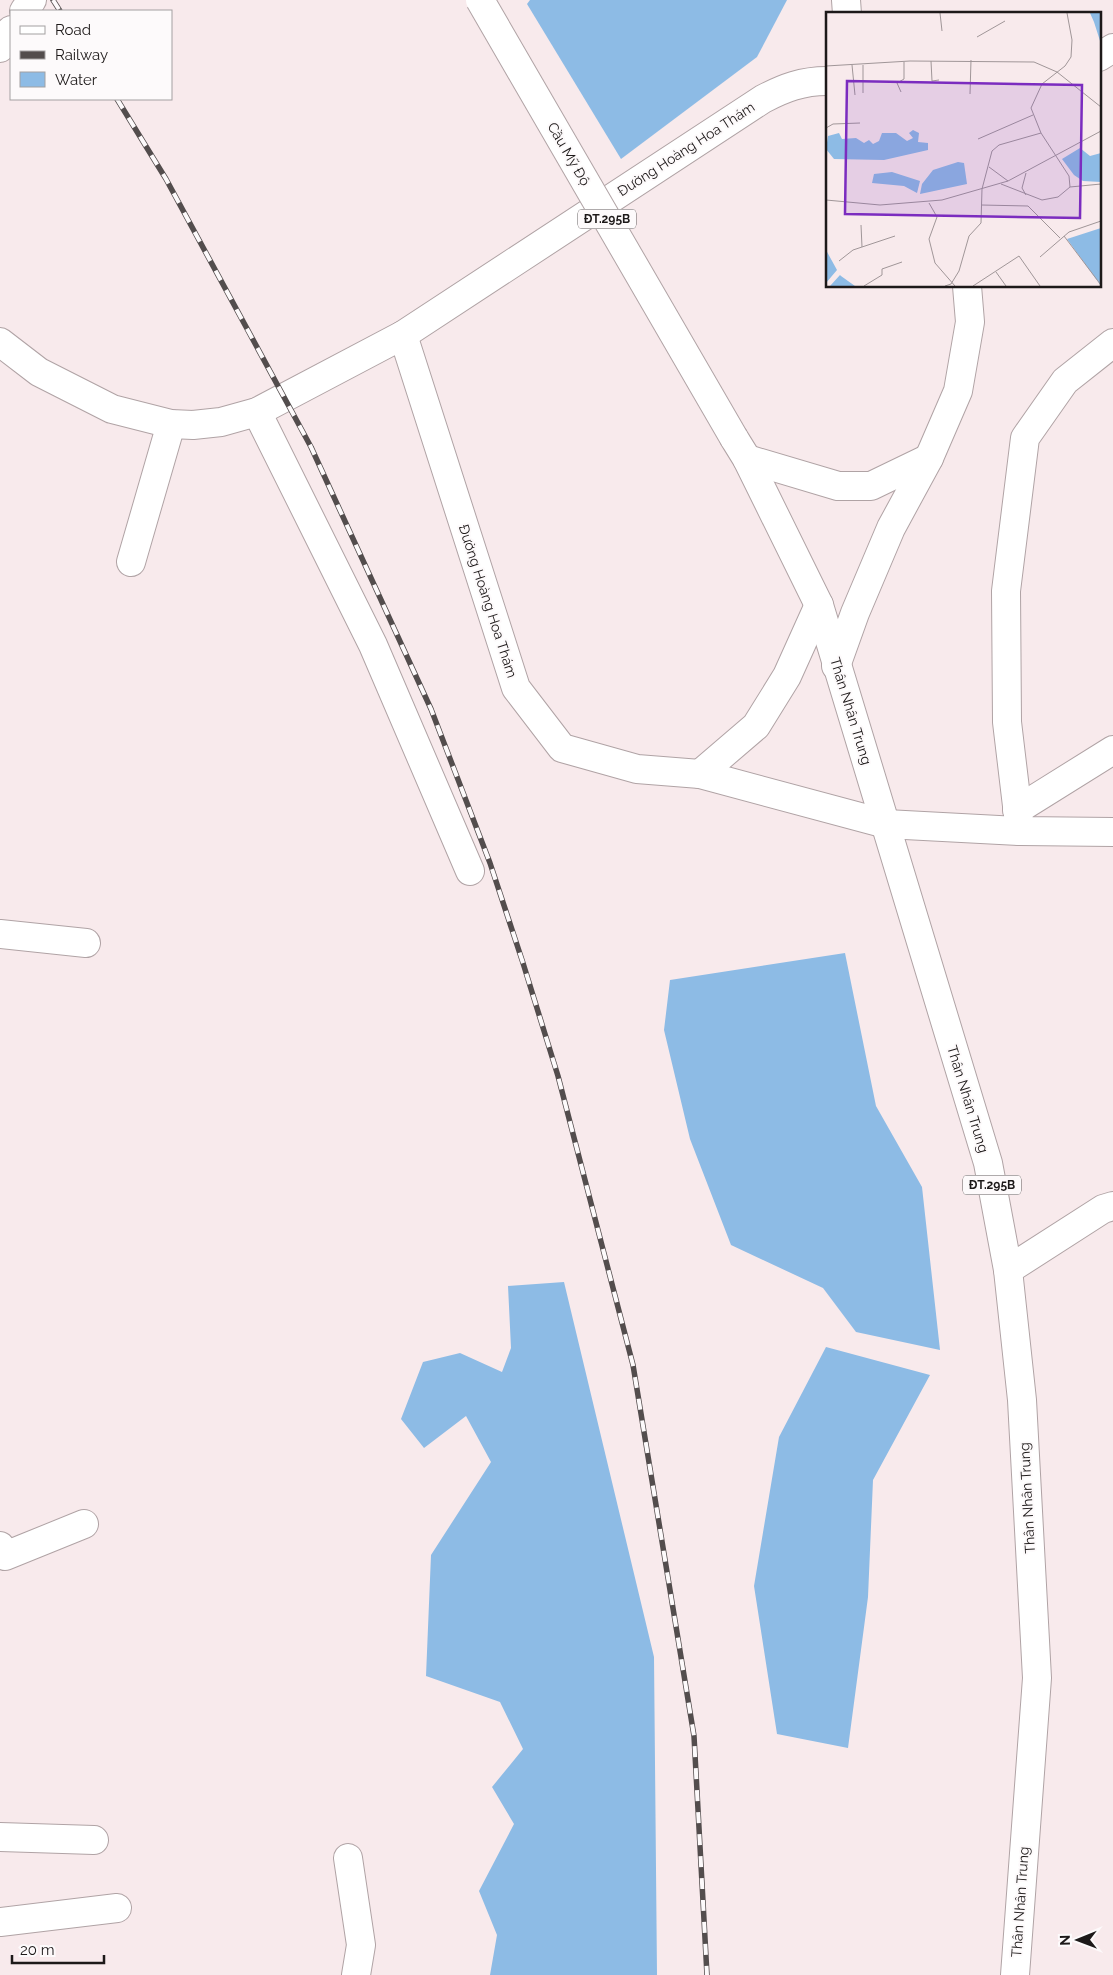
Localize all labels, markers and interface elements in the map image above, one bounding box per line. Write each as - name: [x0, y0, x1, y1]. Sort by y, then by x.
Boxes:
- legend: [10, 10, 172, 100]
- inset map: [826, 12, 1100, 288]
- text: Road: [55, 21, 91, 39]
- text: Railway: [55, 46, 108, 64]
- text: Water: [55, 71, 98, 89]
- street label: Đường Hoàng Hoa Thám: [614, 99, 758, 199]
- street label: Cầu Mỹ Độ: [544, 119, 594, 189]
- road number: ĐT.295B: [578, 210, 636, 228]
- street label: Đường Hoàng Hoa Thám: [456, 522, 520, 680]
- street label: Thân Nhân Trung: [827, 655, 875, 767]
- street label: Thân Nhân Trung: [944, 1043, 992, 1155]
- road number: ĐT.295B: [963, 1176, 1021, 1194]
- street label: Thân Nhân Trung: [1016, 1442, 1038, 1554]
- street label: Thân Nhân Trung: [1008, 1846, 1032, 1958]
- north arrow: [1053, 1915, 1103, 1965]
- scale bar: [12, 1932, 105, 1964]
- text: N: [1057, 1935, 1073, 1946]
- text: 20 m: [20, 1941, 55, 1959]

